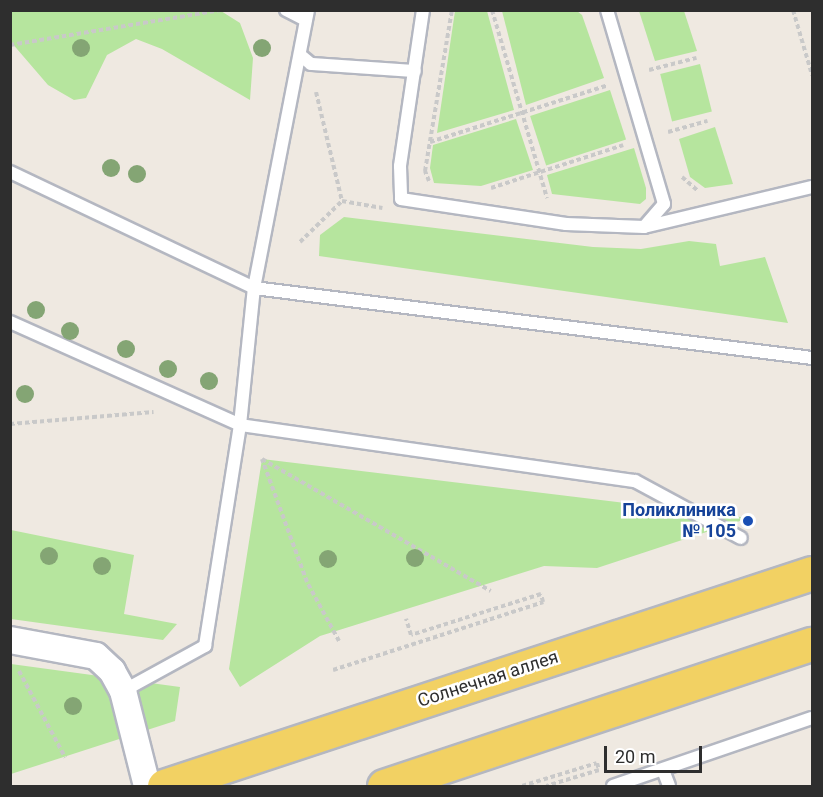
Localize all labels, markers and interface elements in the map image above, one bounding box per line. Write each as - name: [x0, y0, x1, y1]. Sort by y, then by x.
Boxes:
- place label: Поликлиника № 105: [622, 500, 736, 542]
- marker: Поликлиника № 105: [741, 514, 755, 528]
- street label: Солнечная аллея: [415, 646, 561, 712]
- scale bar: [607, 734, 704, 772]
- text: 20 m: [615, 746, 655, 767]

